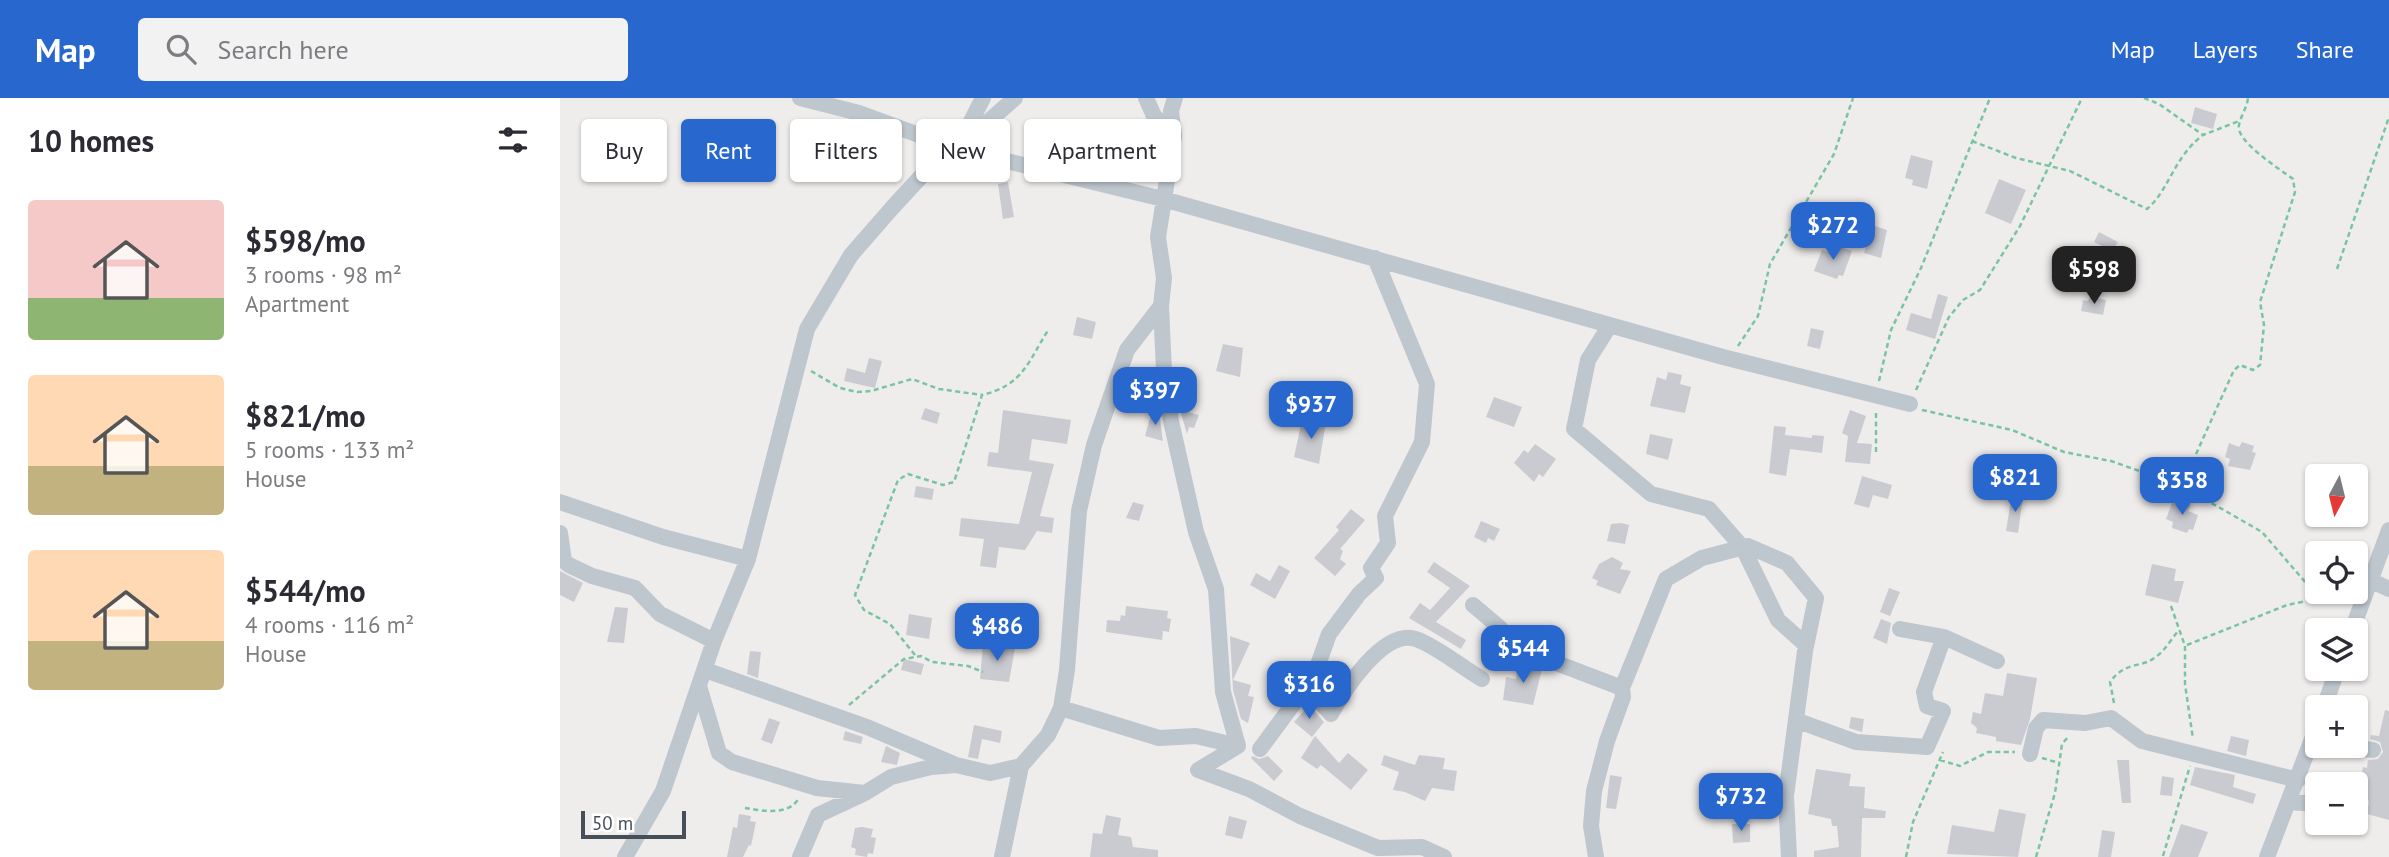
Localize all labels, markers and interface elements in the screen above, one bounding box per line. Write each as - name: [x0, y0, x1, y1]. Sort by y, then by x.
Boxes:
- search box: [138, 18, 628, 81]
- text: Map: [35, 28, 96, 71]
- icon: search: [162, 30, 200, 68]
- text: Search here: [218, 33, 349, 66]
- text: Map: [2111, 34, 2155, 65]
- text: Layers: [2193, 34, 2258, 65]
- text: Share: [2296, 34, 2354, 65]
- chip: Buy: [581, 119, 667, 182]
- chip: Rent: [681, 119, 776, 182]
- chip: Filters: [790, 119, 902, 182]
- chip: New: [916, 119, 1010, 182]
- chip: Apartment: [1024, 119, 1181, 182]
- text: 10 homes: [28, 121, 154, 160]
- icon: filters: [494, 121, 532, 159]
- pin: $272: [1792, 202, 1874, 262]
- text: $272: [1807, 210, 1859, 239]
- text: $598/mo: [245, 221, 366, 260]
- icon: home: [84, 228, 168, 312]
- pin: $598: [2053, 246, 2135, 306]
- text: $598: [2068, 254, 2120, 283]
- text: 3 rooms · 98 m²: [245, 260, 402, 289]
- text: Apartment: [245, 289, 349, 318]
- pin: $397: [1114, 368, 1196, 427]
- text: $397: [1129, 375, 1181, 404]
- pin: $937: [1270, 382, 1352, 441]
- text: $937: [1285, 389, 1337, 418]
- text: $821/mo: [245, 396, 366, 435]
- icon: home: [84, 403, 168, 487]
- text: 5 rooms · 133 m²: [245, 435, 414, 464]
- pin: $821: [1974, 454, 2056, 514]
- pin: $358: [2141, 458, 2223, 517]
- text: $821: [1989, 462, 2041, 491]
- text: House: [245, 464, 307, 493]
- north arrow: [2305, 464, 2368, 527]
- map controls: [2305, 464, 2368, 835]
- text: $358: [2156, 465, 2208, 494]
- button: locate: [2305, 541, 2368, 604]
- text: $544/mo: [245, 571, 366, 610]
- icon: home: [84, 578, 168, 662]
- pin: $486: [956, 603, 1038, 663]
- text: 4 rooms · 116 m²: [245, 610, 414, 639]
- text: $486: [971, 611, 1023, 640]
- button: layers: [2305, 618, 2368, 681]
- pin: $544: [1482, 626, 1564, 685]
- text: $544: [1497, 633, 1549, 662]
- text: House: [245, 639, 307, 668]
- pin: $316: [1268, 662, 1350, 721]
- text: $316: [1283, 669, 1335, 698]
- button: +: [2305, 695, 2368, 758]
- button: −: [2305, 772, 2368, 835]
- pin: $732: [1700, 774, 1782, 833]
- text: $732: [1715, 781, 1767, 810]
- scale bar: [581, 808, 686, 840]
- text: 50 m: [592, 811, 633, 835]

